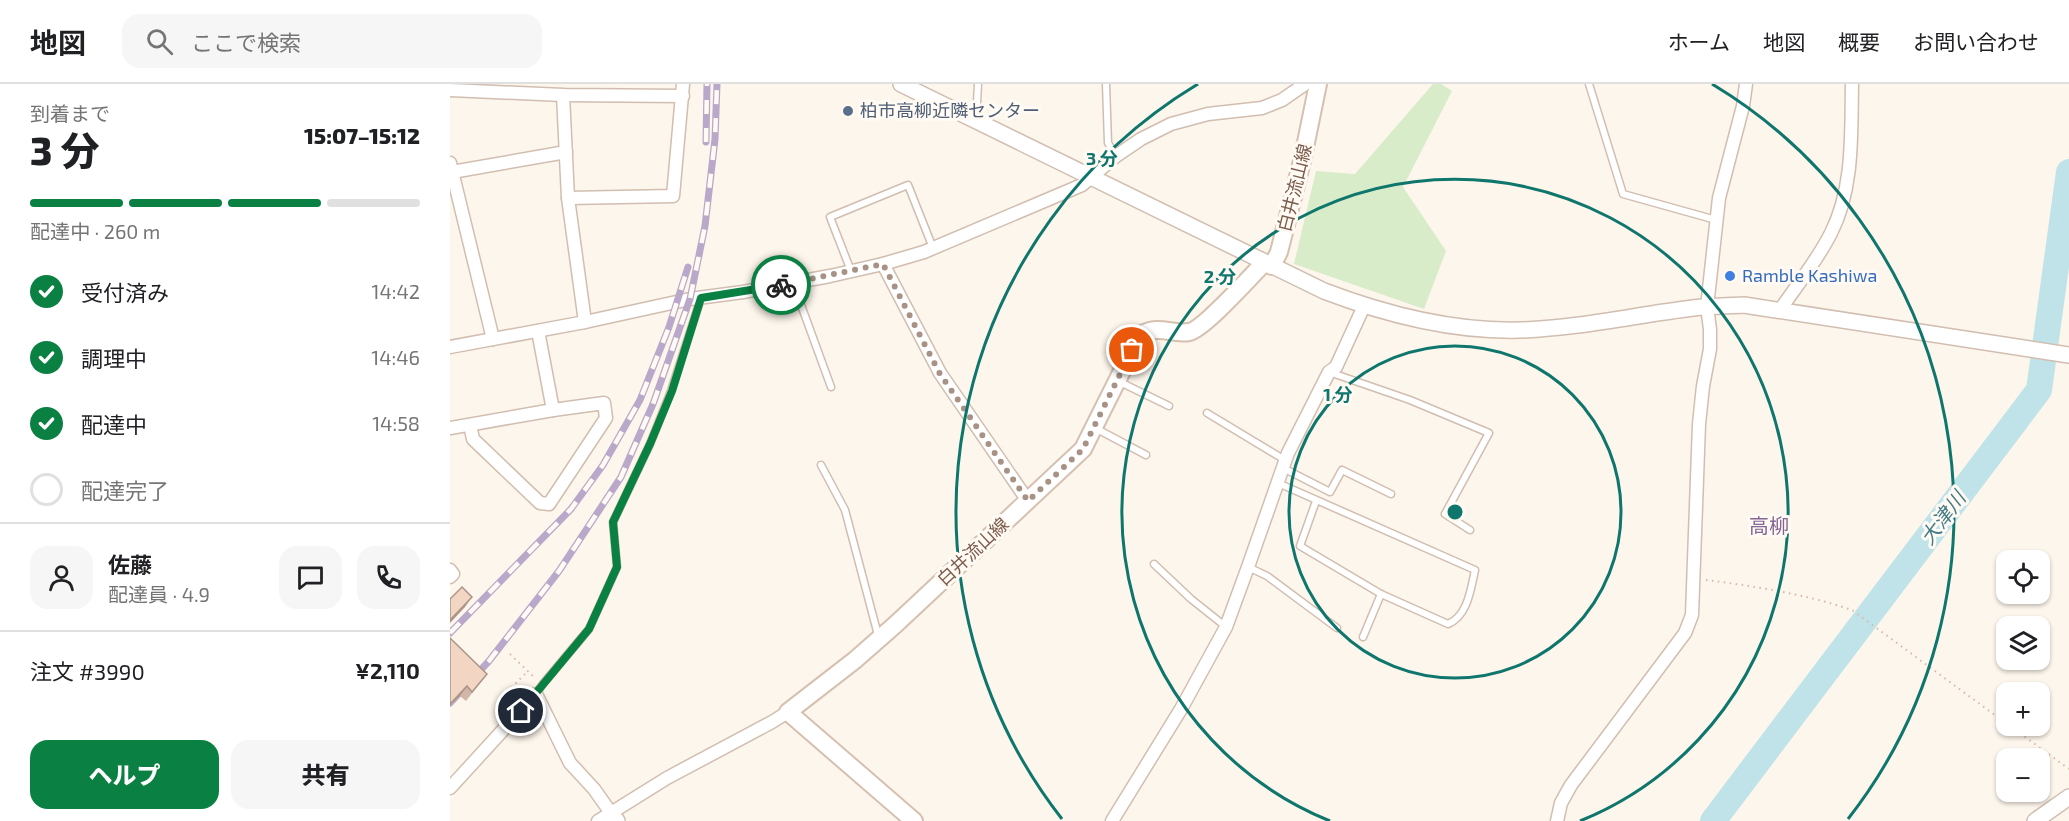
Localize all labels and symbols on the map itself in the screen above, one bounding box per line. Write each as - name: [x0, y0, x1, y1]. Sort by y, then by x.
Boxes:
- place label: 柏市高柳近隣センター: [860, 99, 1040, 121]
- marker: 柏市高柳近隣センター: [841, 104, 855, 118]
- street label: 白井流山線: [1272, 141, 1316, 234]
- text: 3 分: [1086, 147, 1118, 169]
- courier: [751, 255, 811, 315]
- place label: Ramble Kashiwa: [1742, 264, 1877, 286]
- text: 2 分: [1204, 265, 1236, 287]
- marker: Ramble Kashiwa: [1723, 269, 1737, 283]
- pin: [1106, 324, 1157, 375]
- text: 1 分: [1323, 383, 1353, 405]
- water label: 大津川: [1915, 485, 1971, 549]
- centre of rings: [1445, 502, 1465, 522]
- street label: 白井流山線: [932, 513, 1013, 590]
- district label: 高柳: [1749, 513, 1789, 537]
- pin: [495, 685, 546, 736]

